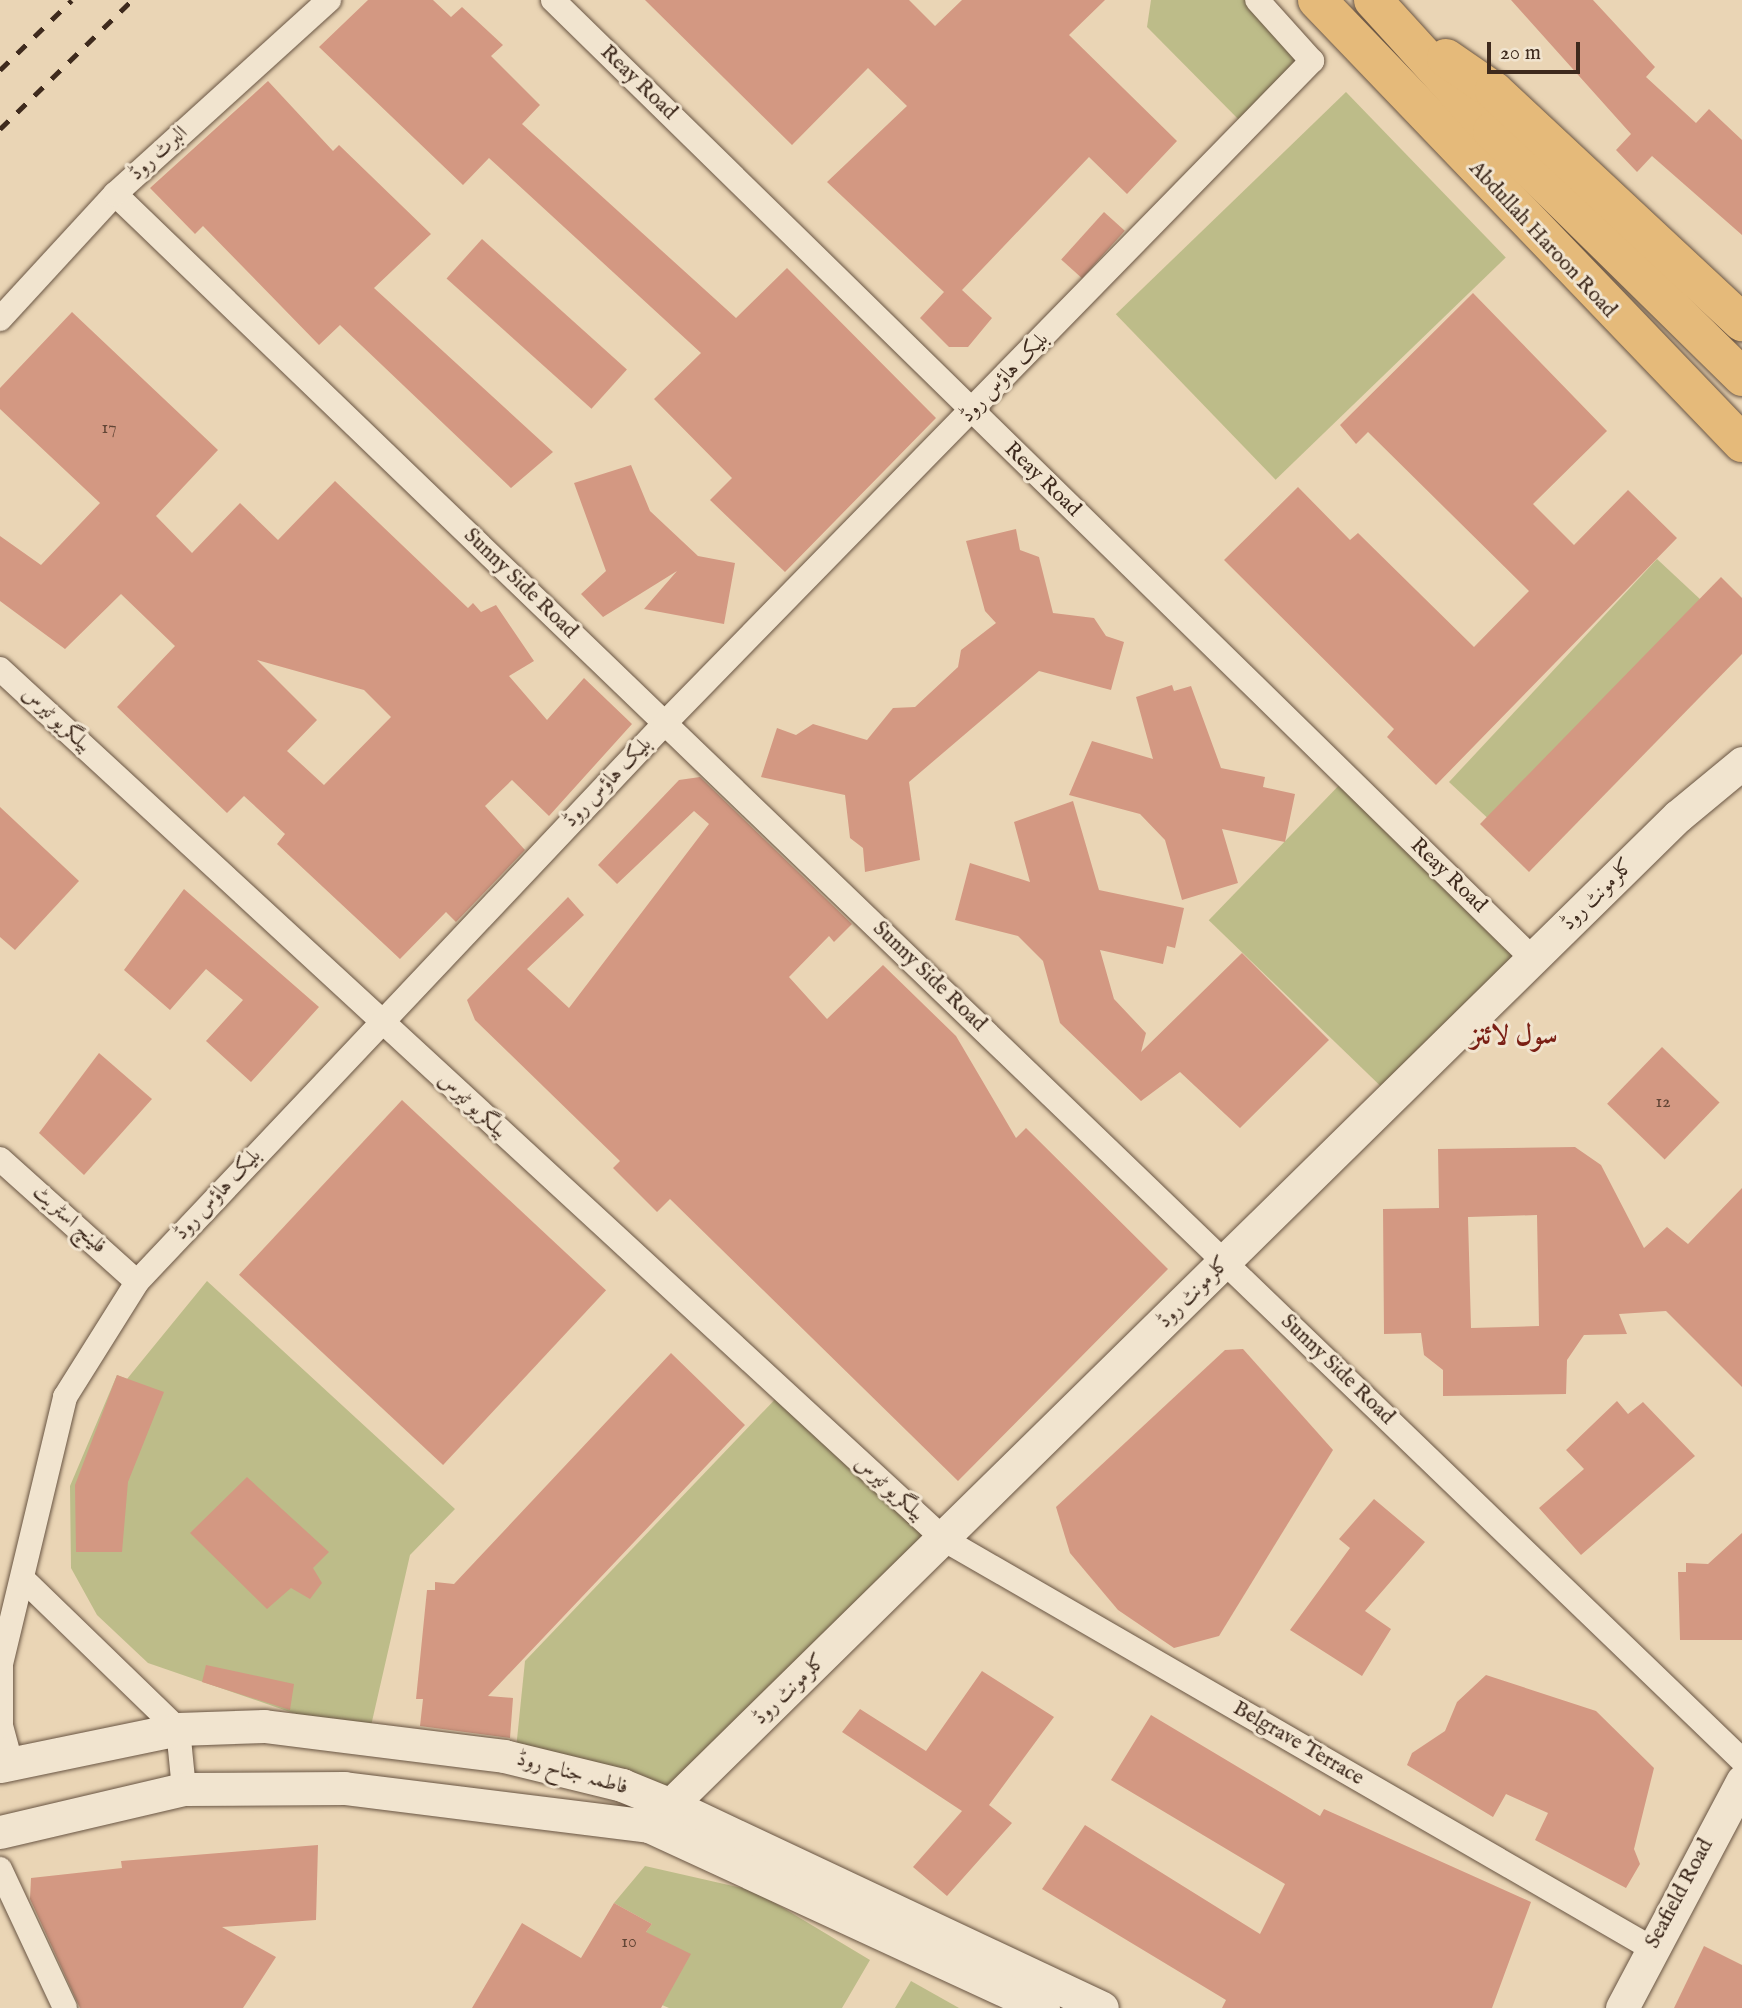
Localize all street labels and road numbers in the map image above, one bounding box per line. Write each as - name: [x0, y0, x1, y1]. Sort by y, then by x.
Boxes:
- street label: Reay Road: [594, 40, 682, 126]
- street label: البرٹ روڈ: [125, 121, 193, 187]
- street label: Abdullah Haroon Road: [1463, 157, 1621, 323]
- street label: بلیک ہاؤس روڈ: [956, 328, 1054, 428]
- street label: Reay Road: [998, 437, 1086, 523]
- street label: Sunny Side Road: [458, 524, 582, 644]
- street label: بیلگریو ٹیرس: [16, 682, 96, 758]
- street label: بلیک ہاؤس روڈ: [559, 733, 657, 833]
- street label: Reay Road: [1404, 833, 1492, 919]
- street label: کلرمونٹ روڈ: [1557, 854, 1639, 936]
- street label: Sunny Side Road: [867, 917, 991, 1037]
- street label: بیلگریو ٹیرس: [432, 1068, 512, 1144]
- street label: بلیک ہاؤس روڈ: [169, 1144, 267, 1246]
- street label: فلینچ اسٹریٹ: [27, 1180, 111, 1260]
- street label: کلرمونٹ روڈ: [1153, 1252, 1235, 1334]
- street label: Sunny Side Road: [1275, 1310, 1399, 1430]
- street label: بیلگریو ٹیرس: [849, 1451, 929, 1527]
- street label: کلرمونٹ روڈ: [748, 1649, 832, 1731]
- street label: Belgrave Terrace: [1228, 1696, 1368, 1792]
- street label: فاطمہ جناح روڈ: [514, 1747, 630, 1801]
- street label: Seafield Road: [1641, 1835, 1719, 1953]

